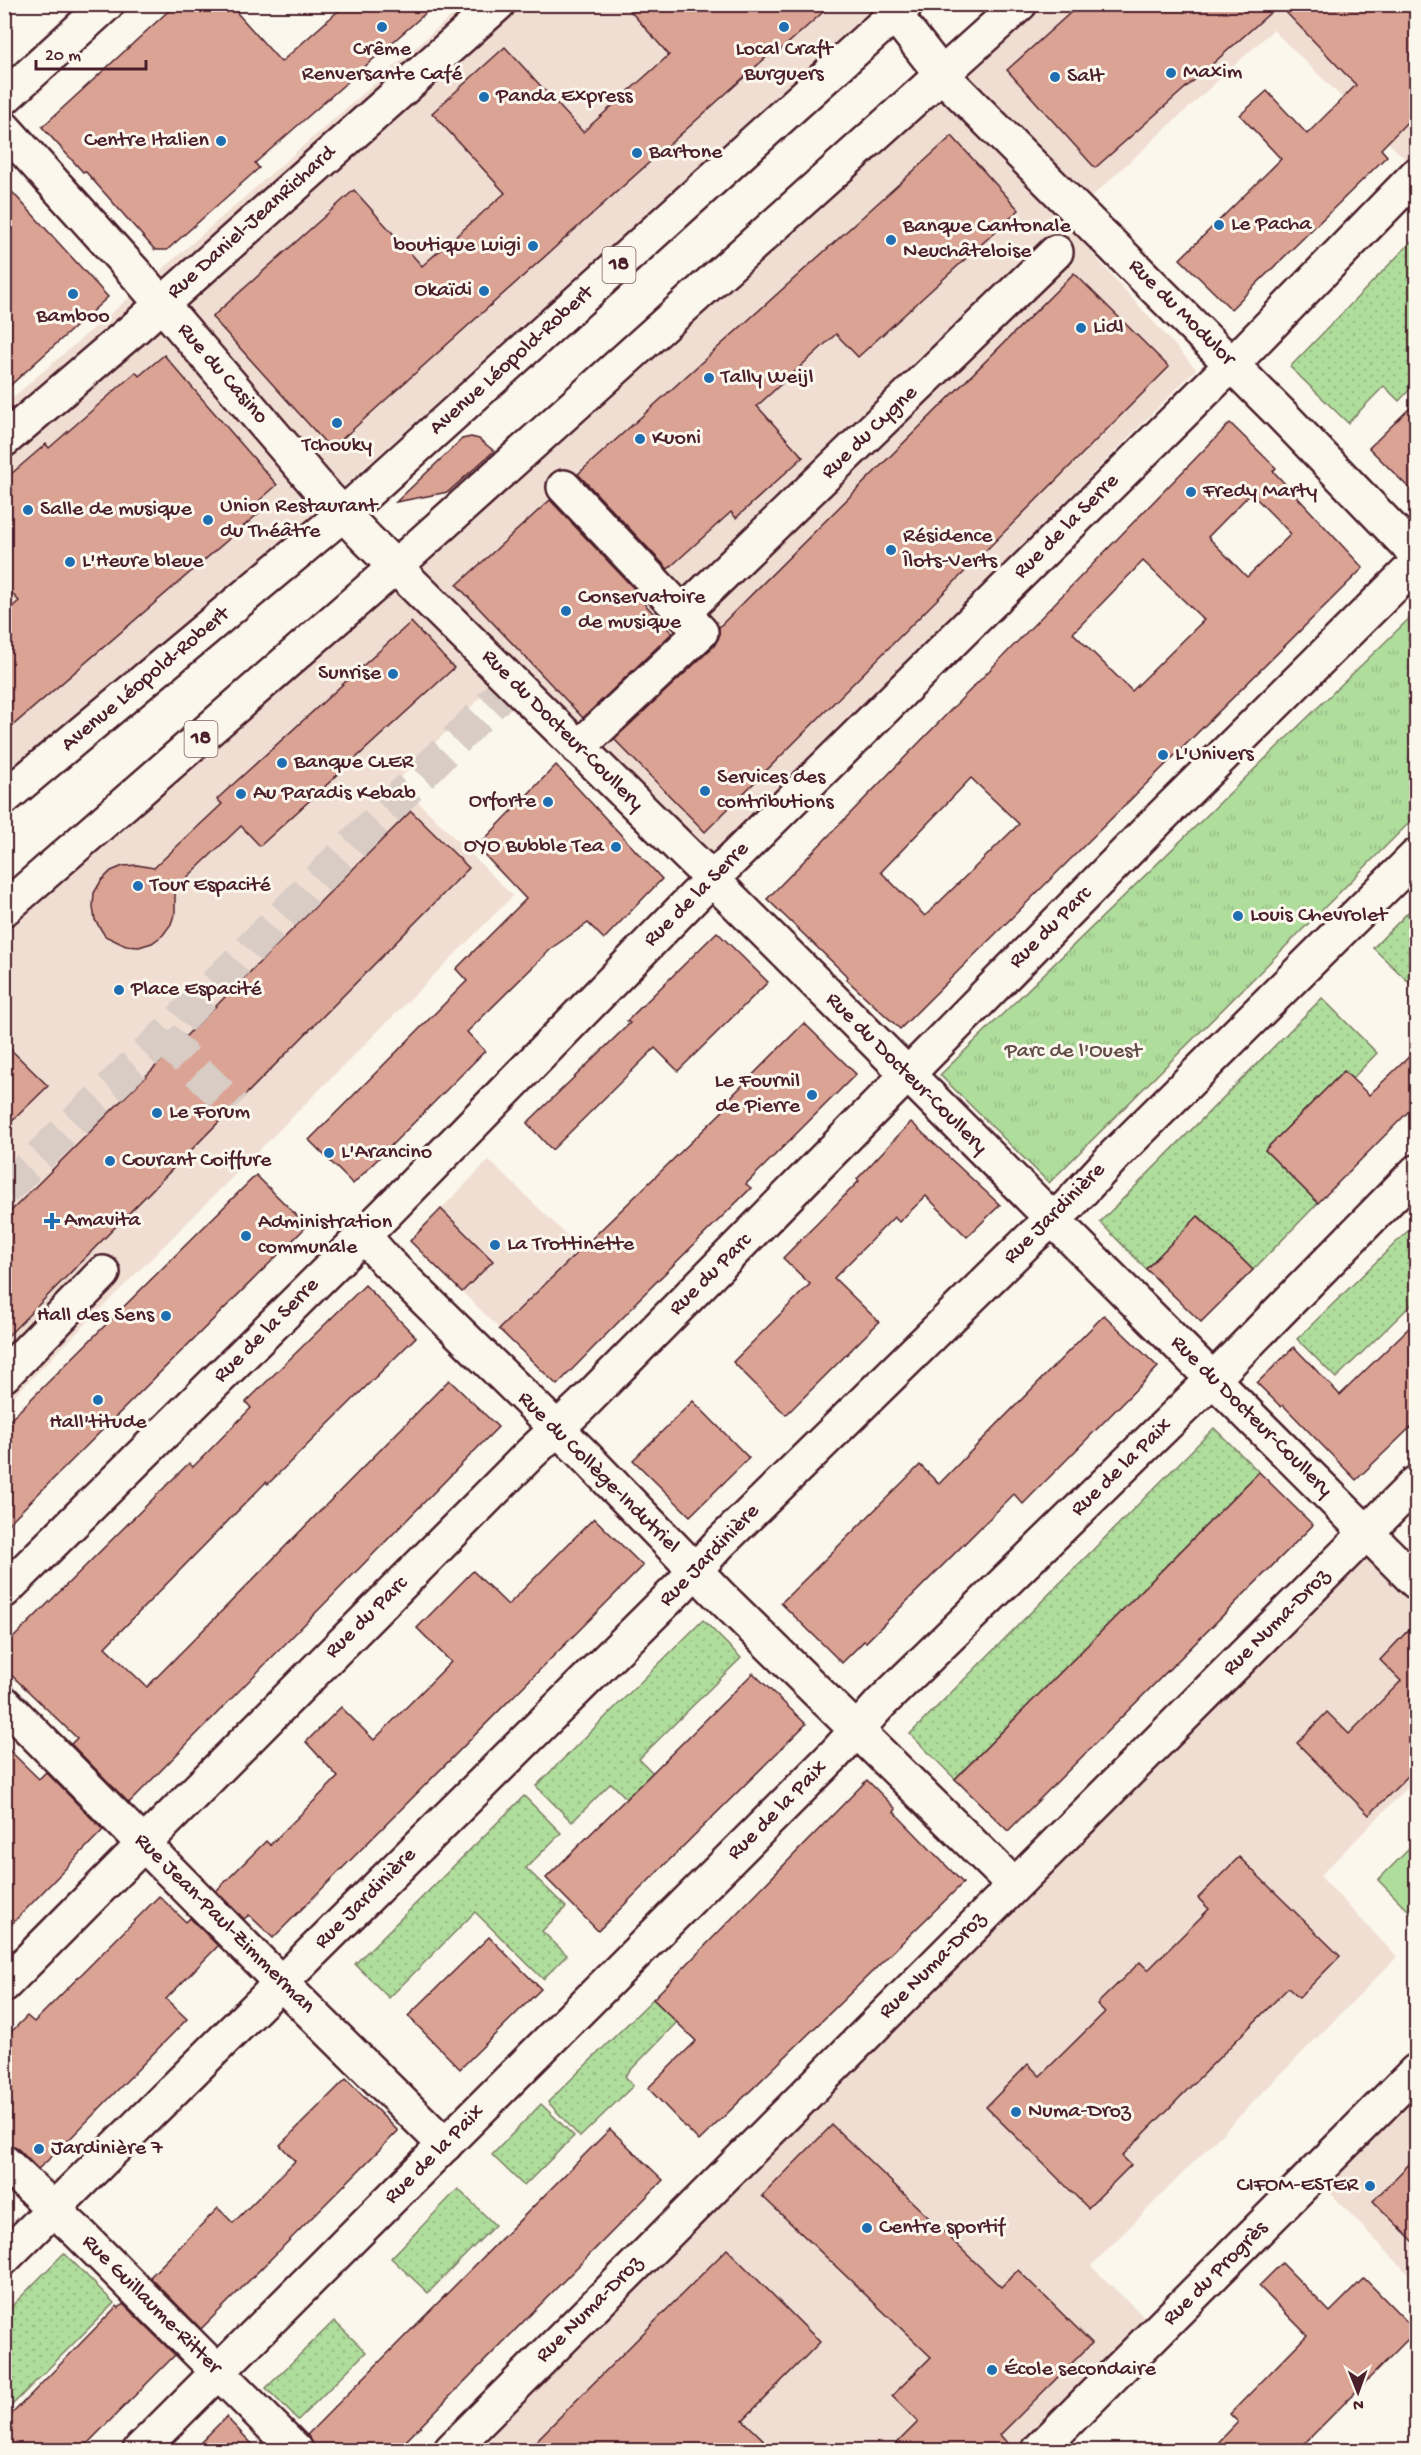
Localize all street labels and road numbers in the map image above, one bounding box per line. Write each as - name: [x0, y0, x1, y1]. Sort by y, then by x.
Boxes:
- street label: Rue Daniel-JeanRichard: [162, 139, 343, 305]
- road number: 18: [602, 247, 636, 283]
- street label: Rue du Modulor: [1122, 254, 1242, 374]
- street label: Avenue Léopold-Robert: [425, 279, 601, 442]
- street label: Rue du Casino: [171, 318, 273, 430]
- street label: Rue du Cygne: [816, 380, 924, 485]
- street label: Rue de la Serre: [1009, 468, 1126, 585]
- street label: Avenue Léopold-Robert: [57, 601, 237, 758]
- street label: Rue du Docteur-Coullery: [475, 644, 649, 818]
- road number: 18: [184, 721, 218, 757]
- street label: Rue de la Serre: [639, 836, 756, 953]
- street label: Rue du Parc: [1004, 880, 1099, 975]
- street label: Rue du Docteur-Coullery: [819, 987, 993, 1161]
- street label: Rue Jardinière: [999, 1157, 1112, 1270]
- street label: Rue du Parc: [664, 1227, 759, 1322]
- street label: Rue de la Serre: [209, 1272, 326, 1389]
- street label: Rue du Docteur-Coullery: [1164, 1330, 1338, 1504]
- street label: Rue du Collège-Indutriel: [511, 1386, 685, 1560]
- street label: Rue de la Paix: [1066, 1413, 1178, 1523]
- street label: Rue Jardinière: [654, 1499, 766, 1613]
- street label: Rue Numa-Droz: [1218, 1563, 1337, 1682]
- street label: Rue du Parc: [320, 1570, 415, 1665]
- street label: Rue de la Paix: [723, 1755, 834, 1866]
- street label: Rue Jean-Paul-Zimmerman: [128, 1828, 320, 2020]
- street label: Rue Jardinière: [310, 1842, 423, 1955]
- street label: Rue Numa-Droz: [874, 1906, 993, 2025]
- street label: Rue de la Paix: [380, 2099, 491, 2210]
- street label: Rue du Progrès: [1158, 2215, 1275, 2332]
- street label: Rue Guillaume-Ritter: [76, 2230, 228, 2382]
- street label: Rue Numa-Droz: [531, 2250, 650, 2369]

